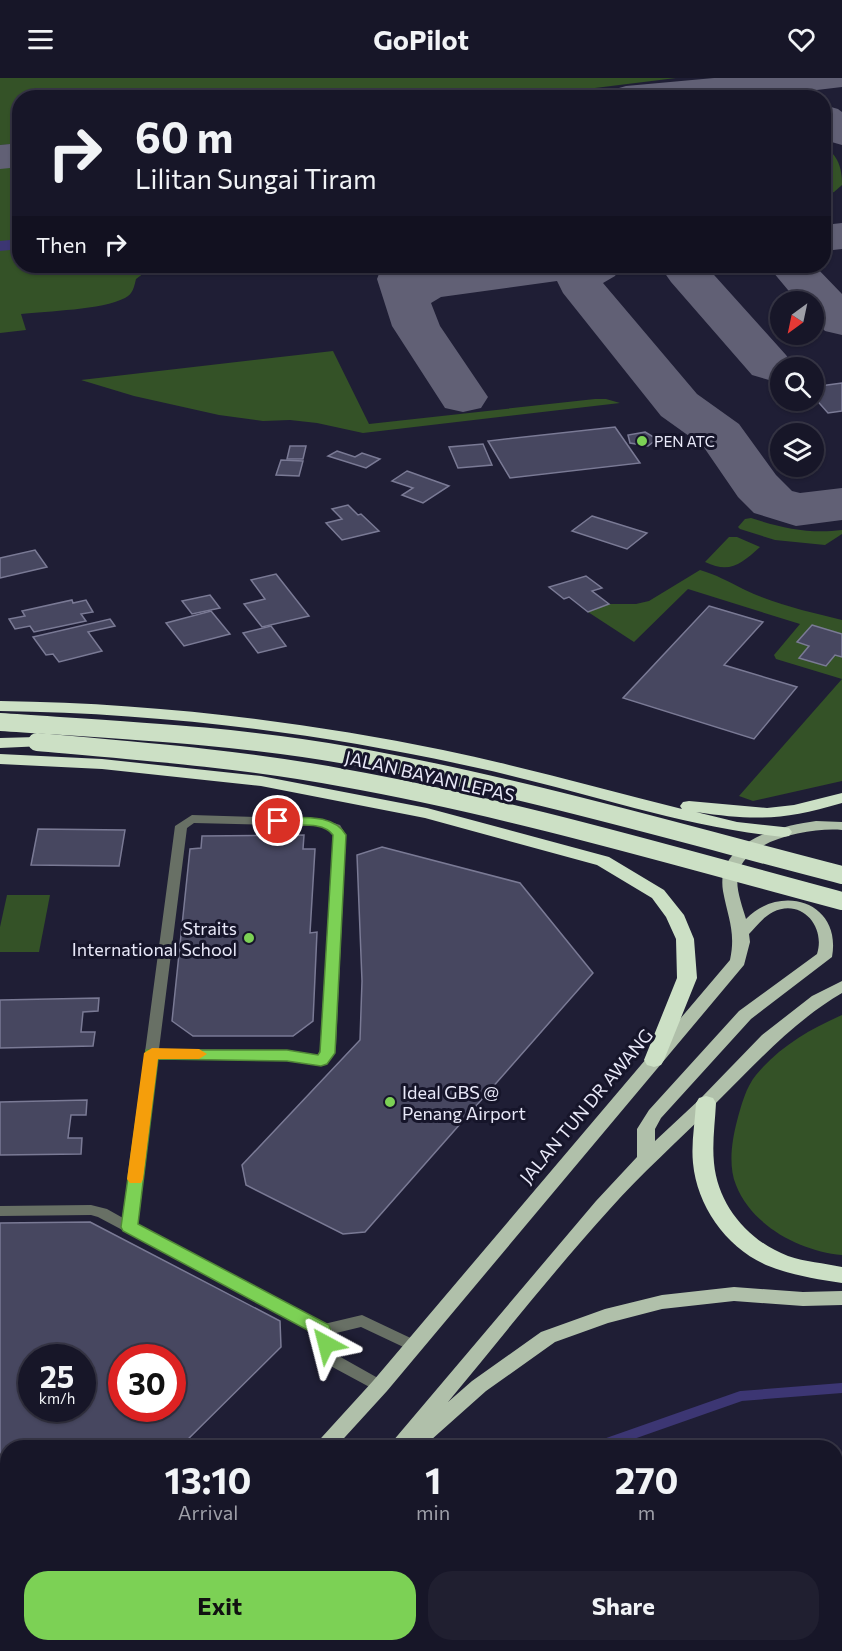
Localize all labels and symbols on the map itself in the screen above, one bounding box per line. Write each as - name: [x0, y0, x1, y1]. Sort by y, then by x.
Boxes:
- north arrow: [770, 291, 824, 345]
- place label: PEN ATC: [654, 432, 715, 450]
- marker: PEN ATC: [635, 434, 649, 448]
- street label: JALAN BAYAN LEPAS: [343, 746, 517, 806]
- pin: [252, 795, 303, 846]
- place label: Straits International School: [72, 917, 237, 960]
- marker: Straits International School: [242, 931, 256, 945]
- street label: JALAN TUN DR AWANG: [515, 1024, 657, 1188]
- place label: Ideal GBS @ Penang Airport: [402, 1081, 526, 1124]
- marker: Ideal GBS @ Penang Airport: [383, 1095, 397, 1109]
- position arrow: [294, 1312, 358, 1376]
- speed limit sign: 30: [108, 1344, 186, 1422]

